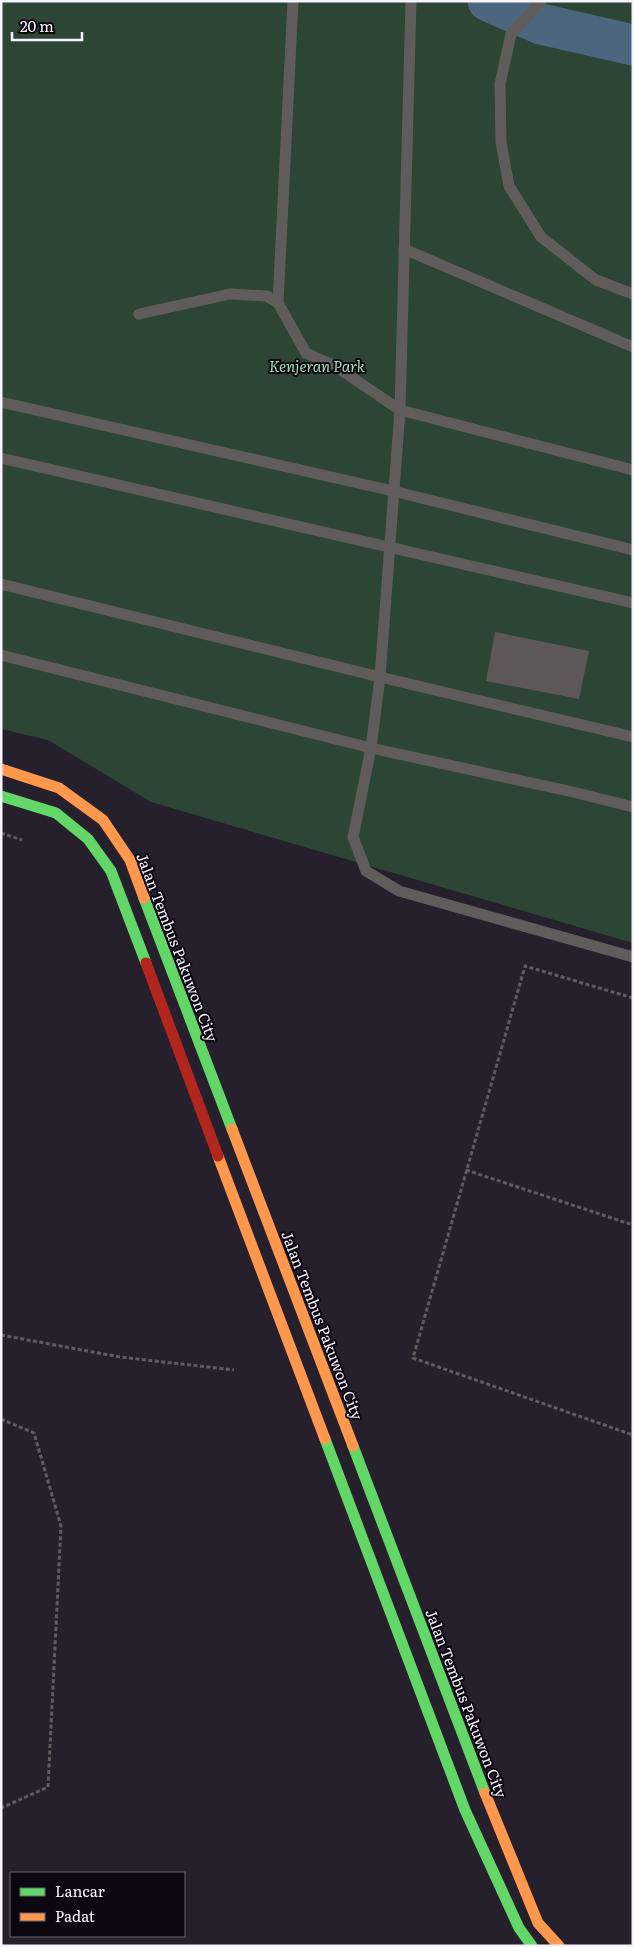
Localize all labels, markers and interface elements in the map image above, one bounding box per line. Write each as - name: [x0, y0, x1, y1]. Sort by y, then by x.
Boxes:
- scale bar: [12, 10, 82, 42]
- text: 20 m: [20, 14, 54, 37]
- park label: Kenjeran Park: [269, 354, 366, 377]
- street label: Jalan Tembus Pakuwon City: [131, 849, 225, 1045]
- street label: Jalan Tembus Pakuwon City: [276, 1227, 370, 1423]
- street label: Jalan Tembus Pakuwon City: [420, 1605, 514, 1801]
- legend: [10, 1872, 185, 1937]
- text: Lancar: [55, 1879, 105, 1902]
- text: Padat: [55, 1904, 95, 1927]

